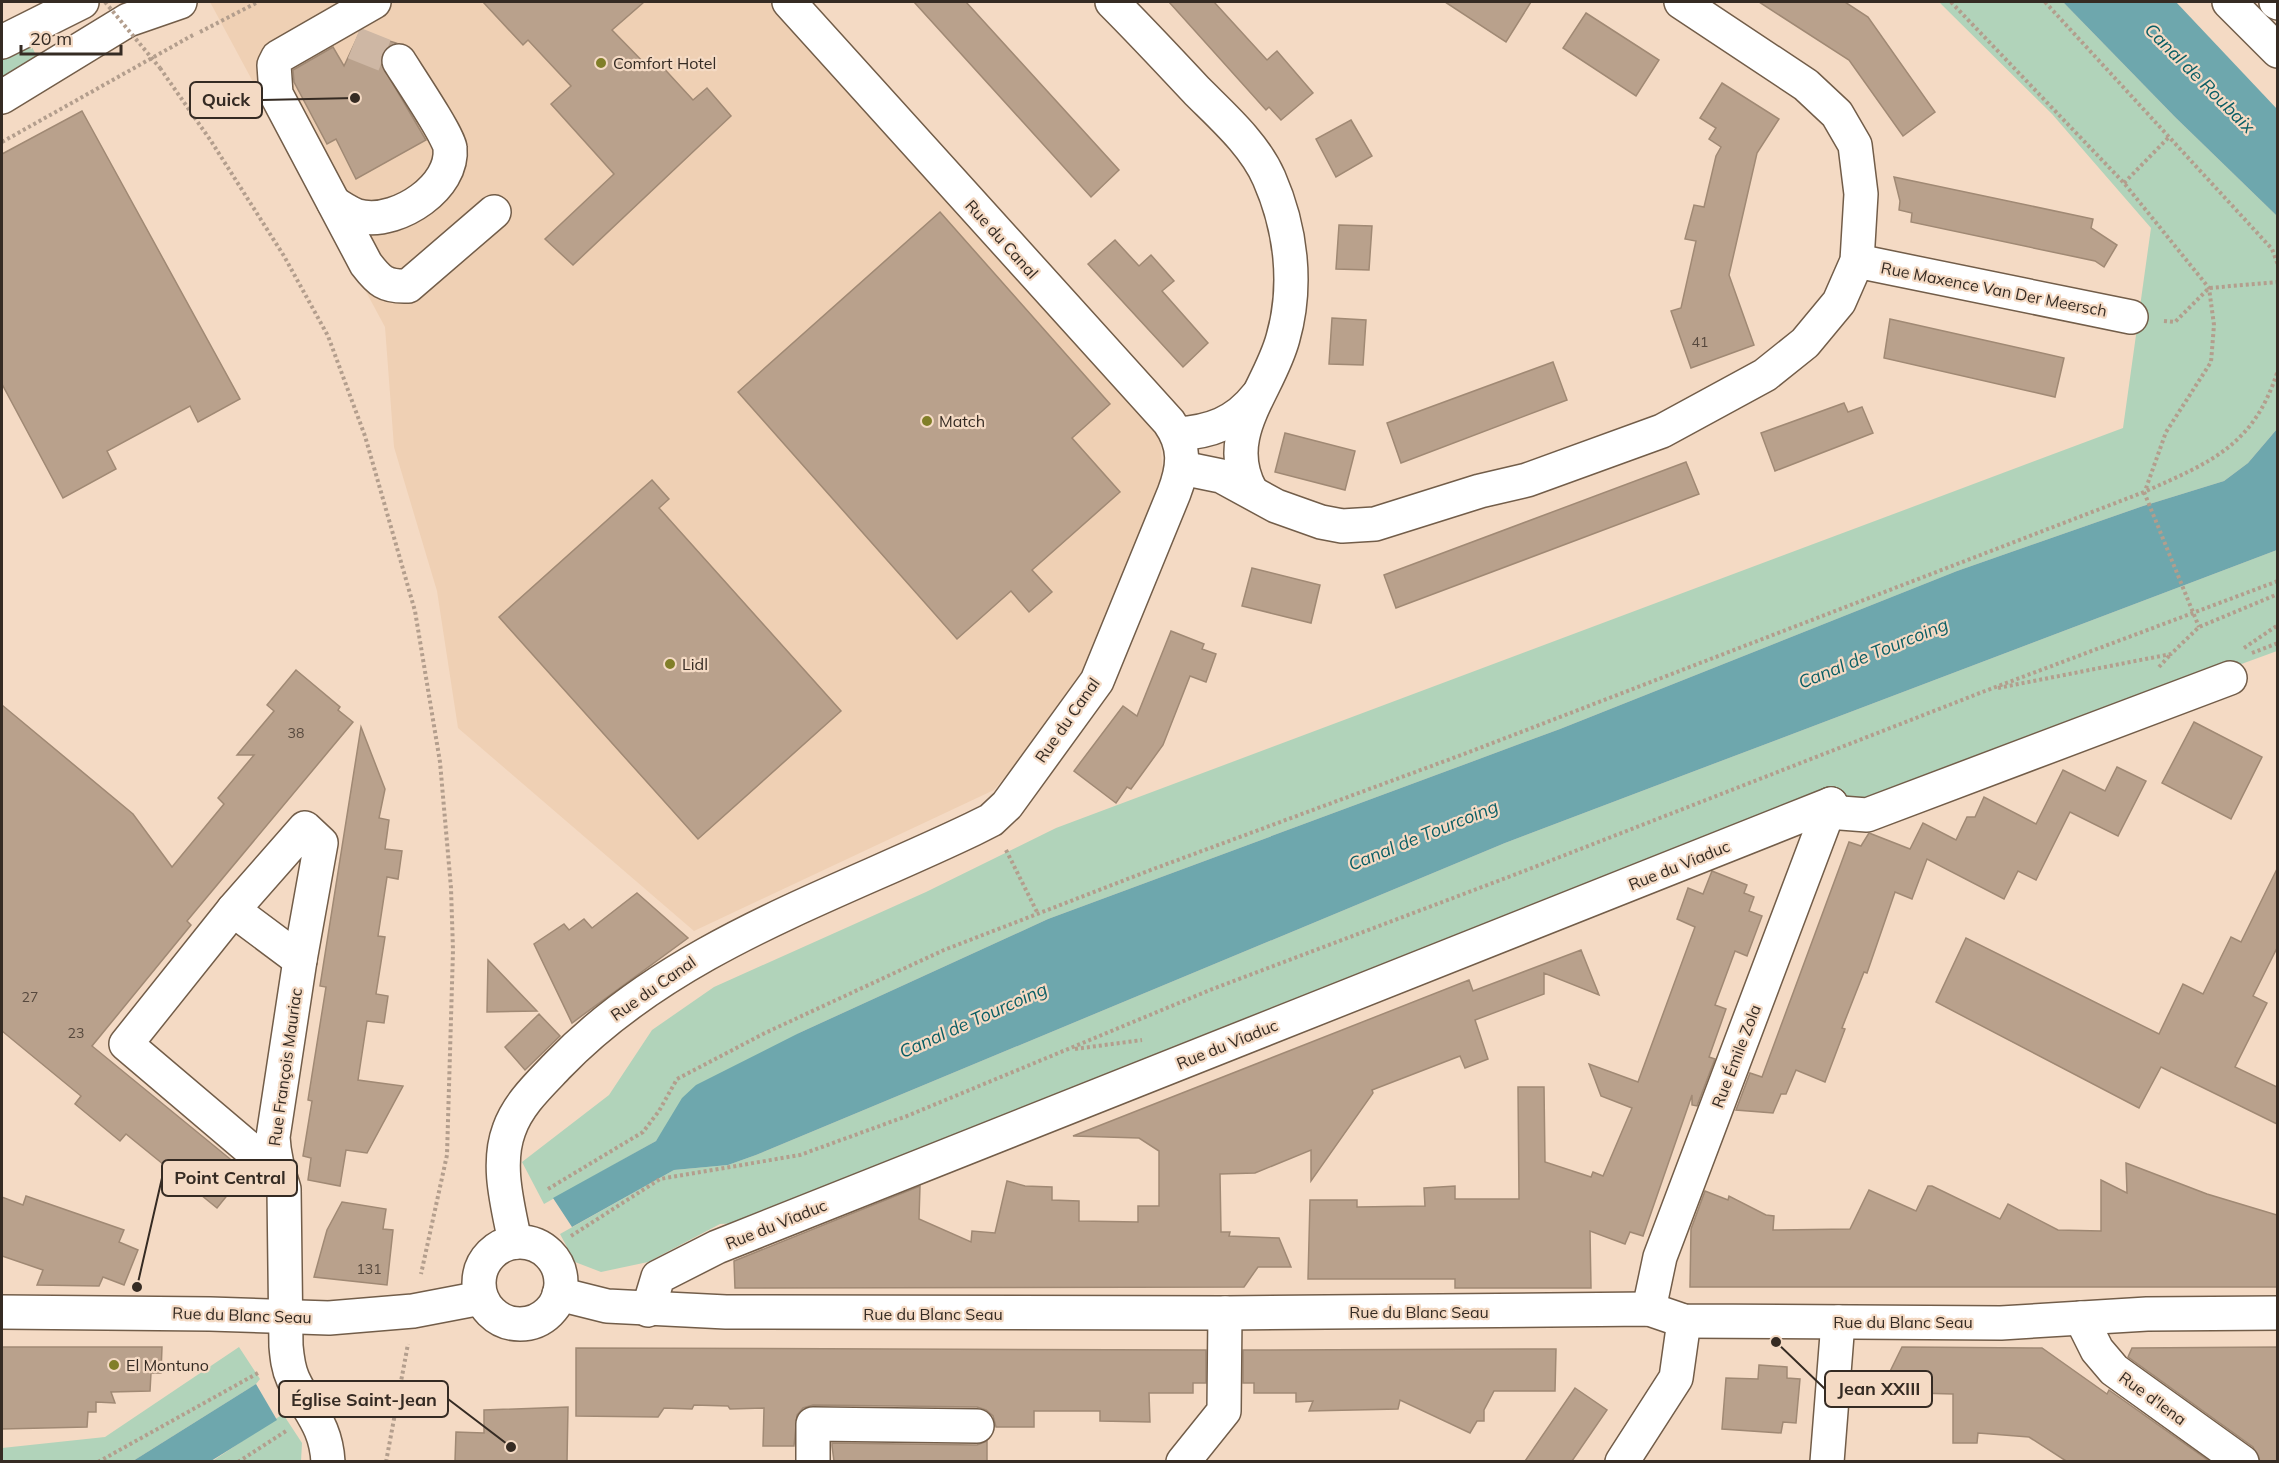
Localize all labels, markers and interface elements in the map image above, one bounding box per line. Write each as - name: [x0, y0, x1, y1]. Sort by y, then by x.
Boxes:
- scale bar: [21, 18, 122, 56]
- water label: Canal de Roubaix: [2140, 18, 2260, 138]
- text: 20 m: [30, 27, 72, 50]
- place label: Comfort Hotel: [613, 53, 716, 73]
- marker: Comfort Hotel: [594, 56, 608, 70]
- callout: Quick: [190, 82, 262, 118]
- text: Quick: [202, 88, 251, 111]
- street label: Rue du Canal: [961, 195, 1043, 283]
- street label: Rue Maxence Van Der Meersch: [1879, 257, 2109, 321]
- house number: 41: [1692, 333, 1708, 351]
- place label: Match: [939, 411, 985, 431]
- marker: Match: [920, 414, 934, 428]
- water label: Canal de Tourcoing: [1795, 612, 1951, 694]
- place label: Lidl: [682, 654, 708, 674]
- marker: Lidl: [663, 657, 677, 671]
- street label: Rue du Canal: [1030, 674, 1104, 766]
- house number: 38: [288, 724, 304, 742]
- water label: Canal de Tourcoing: [1345, 794, 1501, 876]
- street label: Rue du Viaduc: [1625, 836, 1733, 894]
- street label: Rue du Canal: [607, 951, 699, 1025]
- water label: Canal de Tourcoing: [895, 977, 1051, 1063]
- street label: Rue François Mauriac: [264, 987, 306, 1147]
- house number: 27: [22, 988, 38, 1006]
- street label: Rue Émile Zola: [1707, 1002, 1765, 1110]
- street label: Rue du Viaduc: [1173, 1015, 1281, 1073]
- house number: 23: [68, 1024, 84, 1042]
- callout: Point Central: [162, 1160, 297, 1196]
- text: Point Central: [174, 1166, 286, 1189]
- street label: Rue du Viaduc: [722, 1195, 830, 1253]
- house number: 131: [356, 1260, 382, 1278]
- street label: Rue du Blanc Seau: [1349, 1302, 1489, 1322]
- street label: Rue du Blanc Seau: [172, 1303, 312, 1327]
- street label: Rue du Blanc Seau: [863, 1304, 1003, 1324]
- street label: Rue du Blanc Seau: [1833, 1312, 1973, 1332]
- place label: El Montuno: [126, 1355, 209, 1375]
- marker: El Montuno: [107, 1358, 121, 1372]
- street label: Rue d'Iena: [2116, 1367, 2190, 1429]
- callout: Jean XXIII: [1825, 1371, 1932, 1407]
- text: Jean XXIII: [1838, 1377, 1920, 1400]
- callout: Église Saint-Jean: [279, 1381, 448, 1417]
- text: Église Saint-Jean: [291, 1388, 437, 1411]

